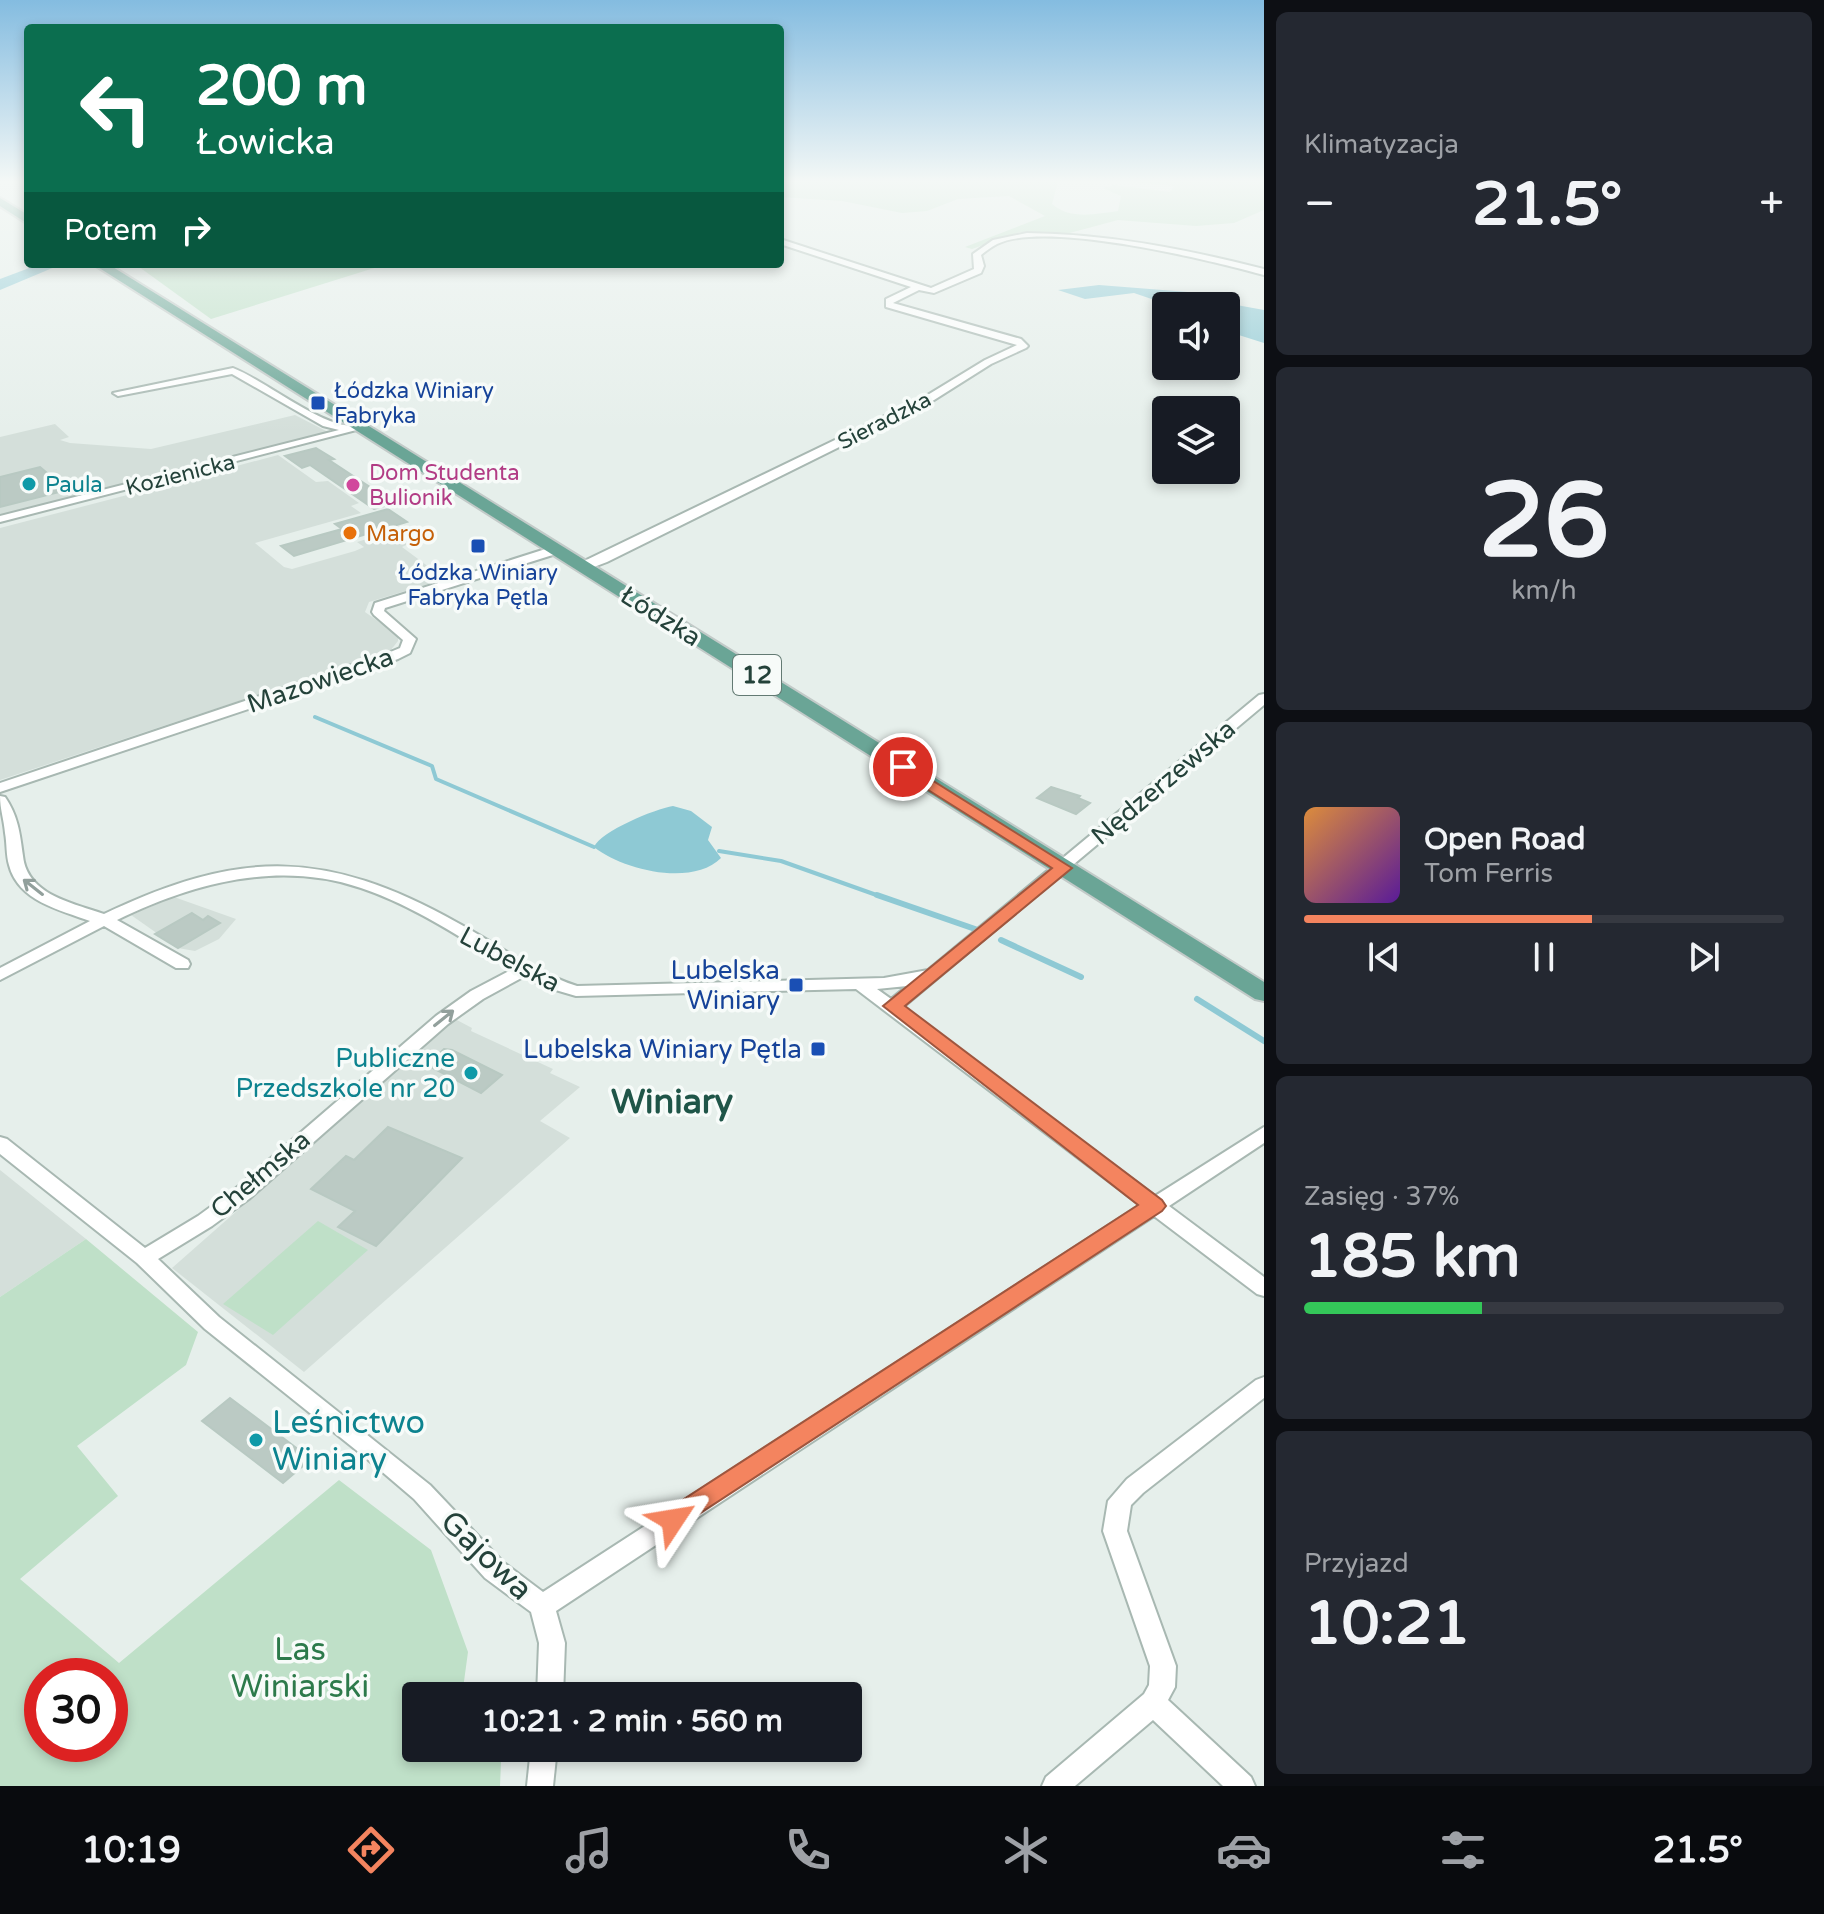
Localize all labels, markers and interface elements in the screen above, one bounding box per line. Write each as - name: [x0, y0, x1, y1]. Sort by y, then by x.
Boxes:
- text: 200 m: [196, 53, 367, 120]
- icon: left: [64, 56, 168, 160]
- text: Łowicka: [196, 121, 335, 164]
- text: Klimatyzacja: [1304, 129, 1459, 160]
- text: 21.5°: [1472, 169, 1622, 241]
- text: −: [1304, 178, 1335, 231]
- text: +: [1759, 178, 1784, 231]
- icon: right: [174, 208, 218, 252]
- text: Potem: [64, 212, 158, 249]
- map controls: [1152, 292, 1240, 484]
- button: sound: [1152, 292, 1240, 380]
- place label: Łódzka Winiary Fabryka: [334, 378, 494, 429]
- street label: Sieradzka: [834, 386, 935, 455]
- marker: Łódzka Winiary Fabryka: [309, 394, 327, 412]
- button: layers: [1152, 396, 1240, 484]
- street label: Kozienicka: [123, 449, 238, 501]
- place label: Dom Studenta Bulionik: [369, 460, 520, 511]
- text: 26: [1479, 460, 1609, 585]
- place label: Paula: [45, 472, 103, 498]
- marker: Paula: [20, 475, 38, 493]
- marker: Dom Studenta Bulionik: [344, 476, 362, 494]
- place label: Margo: [366, 521, 435, 547]
- marker: Margo: [341, 524, 359, 542]
- marker: Łódzka Winiary Fabryka Pętla: [469, 537, 487, 555]
- place label: Łódzka Winiary Fabryka Pętla: [398, 560, 558, 611]
- text: km/h: [1511, 575, 1577, 606]
- street label: Łódzka: [615, 580, 707, 653]
- street label: Mazowiecka: [243, 641, 397, 720]
- road number: 12: [733, 655, 781, 695]
- street label: Nędzerzewska: [1085, 713, 1242, 852]
- pin: [869, 733, 937, 801]
- icon: arrive: [881, 745, 925, 789]
- text: Open Road: [1424, 821, 1585, 858]
- text: Tom Ferris: [1424, 858, 1553, 889]
- one-way arrow: [23, 879, 44, 896]
- street label: Lubelska: [454, 920, 565, 999]
- icon: previous: [1362, 935, 1406, 979]
- icon: pause: [1522, 935, 1566, 979]
- icon: next: [1682, 935, 1726, 979]
- place label: Lubelska Winiary: [671, 955, 780, 1016]
- marker: Lubelska Winiary: [787, 976, 805, 994]
- one-way arrow: [433, 1009, 454, 1026]
- place label: Lubelska Winiary Pętla: [523, 1034, 802, 1065]
- marker: Lubelska Winiary Pętla: [809, 1040, 827, 1058]
- place label: Publiczne Przedszkole nr 20: [235, 1043, 455, 1104]
- marker: Publiczne Przedszkole nr 20: [462, 1064, 480, 1082]
- district label: Winiary: [611, 1082, 733, 1123]
- street label: Chełmska: [204, 1124, 316, 1225]
- text: Zasięg · 37%: [1304, 1181, 1459, 1212]
- text: 185 km: [1304, 1221, 1520, 1293]
- place label: Leśnictwo Winiary: [272, 1404, 425, 1479]
- marker: Leśnictwo Winiary: [247, 1431, 265, 1449]
- position arrow: [631, 1478, 715, 1562]
- street label: Gajowa: [433, 1503, 540, 1609]
- text: Przyjazd: [1304, 1548, 1409, 1579]
- text: 10:21: [1304, 1588, 1470, 1660]
- park label: Las Winiarski: [231, 1631, 369, 1706]
- speed limit sign: 30: [24, 1658, 128, 1762]
- text: 10:21 · 2 min · 560 m: [481, 1703, 783, 1740]
- icon: directions: [343, 1822, 399, 1878]
- icon: music: [561, 1822, 617, 1878]
- icon: phone: [780, 1822, 836, 1878]
- icon: climate: [998, 1822, 1054, 1878]
- icon: car: [1216, 1822, 1272, 1878]
- icon: filters: [1435, 1822, 1491, 1878]
- text: 10:19: [81, 1829, 181, 1872]
- text: 21.5°: [1653, 1829, 1743, 1872]

